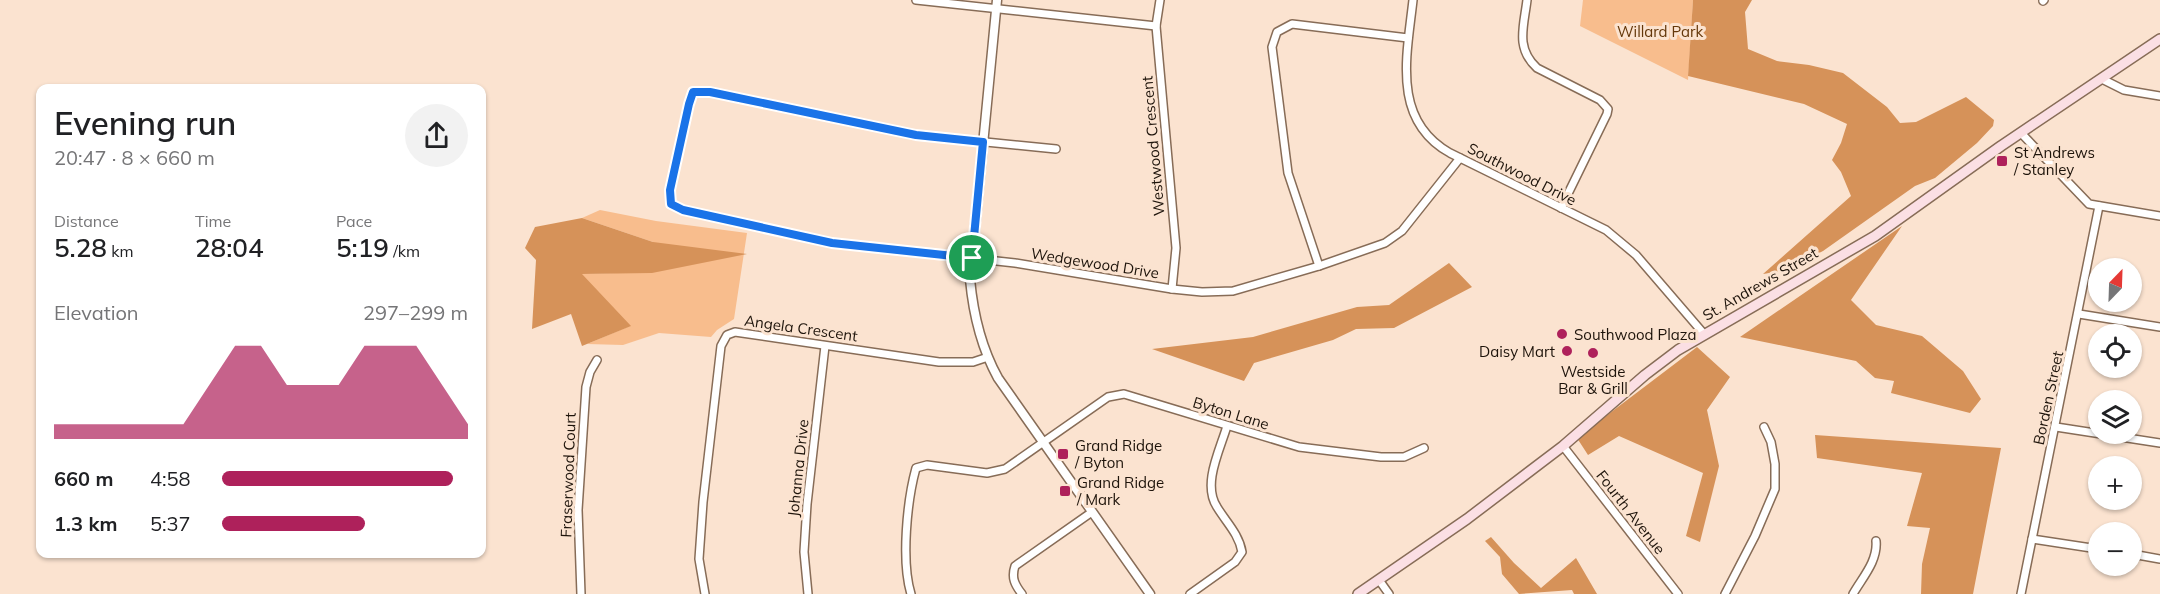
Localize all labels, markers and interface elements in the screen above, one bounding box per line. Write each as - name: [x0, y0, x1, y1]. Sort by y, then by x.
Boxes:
- park label: Willard Park: [1617, 22, 1703, 41]
- street label: Westwood Crescent: [1137, 75, 1169, 217]
- text: Evening run: [54, 102, 236, 143]
- button: share: [405, 104, 468, 167]
- street label: Southwood Drive: [1464, 138, 1580, 210]
- place label: St Andrews / Stanley: [2013, 143, 2095, 179]
- text: 20:47 · 8 × 660 m: [54, 145, 215, 170]
- marker: St Andrews / Stanley: [1995, 154, 2009, 168]
- text: Distance: [54, 211, 119, 231]
- text: Time: [195, 211, 231, 231]
- text: Pace: [336, 211, 372, 231]
- text: 5.28: [54, 231, 107, 264]
- text: 28:04: [195, 231, 264, 264]
- text: 5:19: [336, 231, 389, 264]
- pin: [946, 232, 997, 283]
- text: km: [107, 241, 133, 261]
- text: /km: [389, 241, 420, 261]
- icon: arrive: [955, 241, 988, 274]
- street label: St. Andrews Street: [1699, 243, 1821, 325]
- street label: Wedgewood Drive: [1030, 244, 1160, 282]
- north arrow: [2088, 258, 2142, 312]
- map controls: [2088, 258, 2142, 576]
- text: Elevation: [54, 300, 139, 325]
- text: 297–299 m: [363, 300, 468, 325]
- street label: Angela Crescent: [743, 311, 859, 345]
- button: locate: [2088, 324, 2142, 378]
- place label: Southwood Plaza: [1574, 325, 1697, 344]
- marker: Southwood Plaza: [1555, 327, 1569, 341]
- place label: Daisy Mart: [1479, 342, 1555, 361]
- marker: Daisy Mart: [1560, 344, 1574, 358]
- marker: Westside Bar & Grill: [1586, 346, 1600, 360]
- street label: Borden Street: [2029, 349, 2067, 447]
- place label: Westside Bar & Grill: [1558, 362, 1628, 398]
- button: layers: [2088, 390, 2142, 444]
- street label: Byton Lane: [1191, 392, 1271, 434]
- street label: Fraserwood Court: [556, 412, 580, 538]
- street label: Johanna Drive: [783, 418, 813, 518]
- place label: Grand Ridge / Byton: [1074, 436, 1162, 472]
- marker: Grand Ridge / Byton: [1056, 447, 1070, 461]
- button: +: [2088, 456, 2142, 510]
- text: 660 m: [54, 466, 113, 491]
- text: 4:58: [150, 466, 191, 491]
- street label: Fourth Avenue: [1592, 466, 1670, 558]
- place label: Grand Ridge / Mark: [1076, 473, 1164, 509]
- marker: Grand Ridge / Mark: [1058, 484, 1072, 498]
- text: 1.3 km: [54, 511, 117, 536]
- text: 5:37: [150, 511, 191, 536]
- button: −: [2088, 522, 2142, 576]

